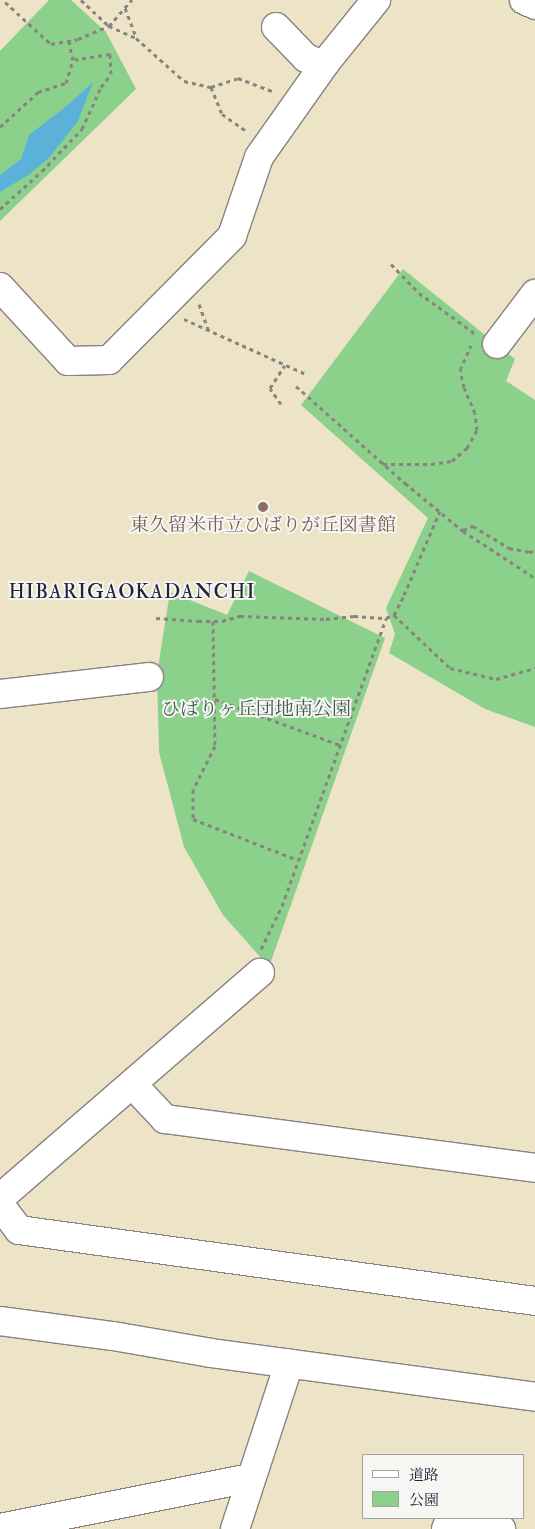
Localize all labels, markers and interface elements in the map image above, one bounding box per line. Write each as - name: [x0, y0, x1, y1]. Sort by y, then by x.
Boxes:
- marker: 東久留米市立ひばりが丘図書館: [257, 501, 269, 513]
- place label: 東久留米市立ひばりが丘図書館: [130, 515, 396, 537]
- district label: HIBARIGAOKADANCHI: [6, 579, 258, 603]
- park label: ひばりヶ丘団地南公園: [161, 699, 351, 721]
- legend: [362, 1454, 525, 1519]
- text: 道路: [409, 1466, 439, 1485]
- text: 公園: [409, 1491, 439, 1510]

